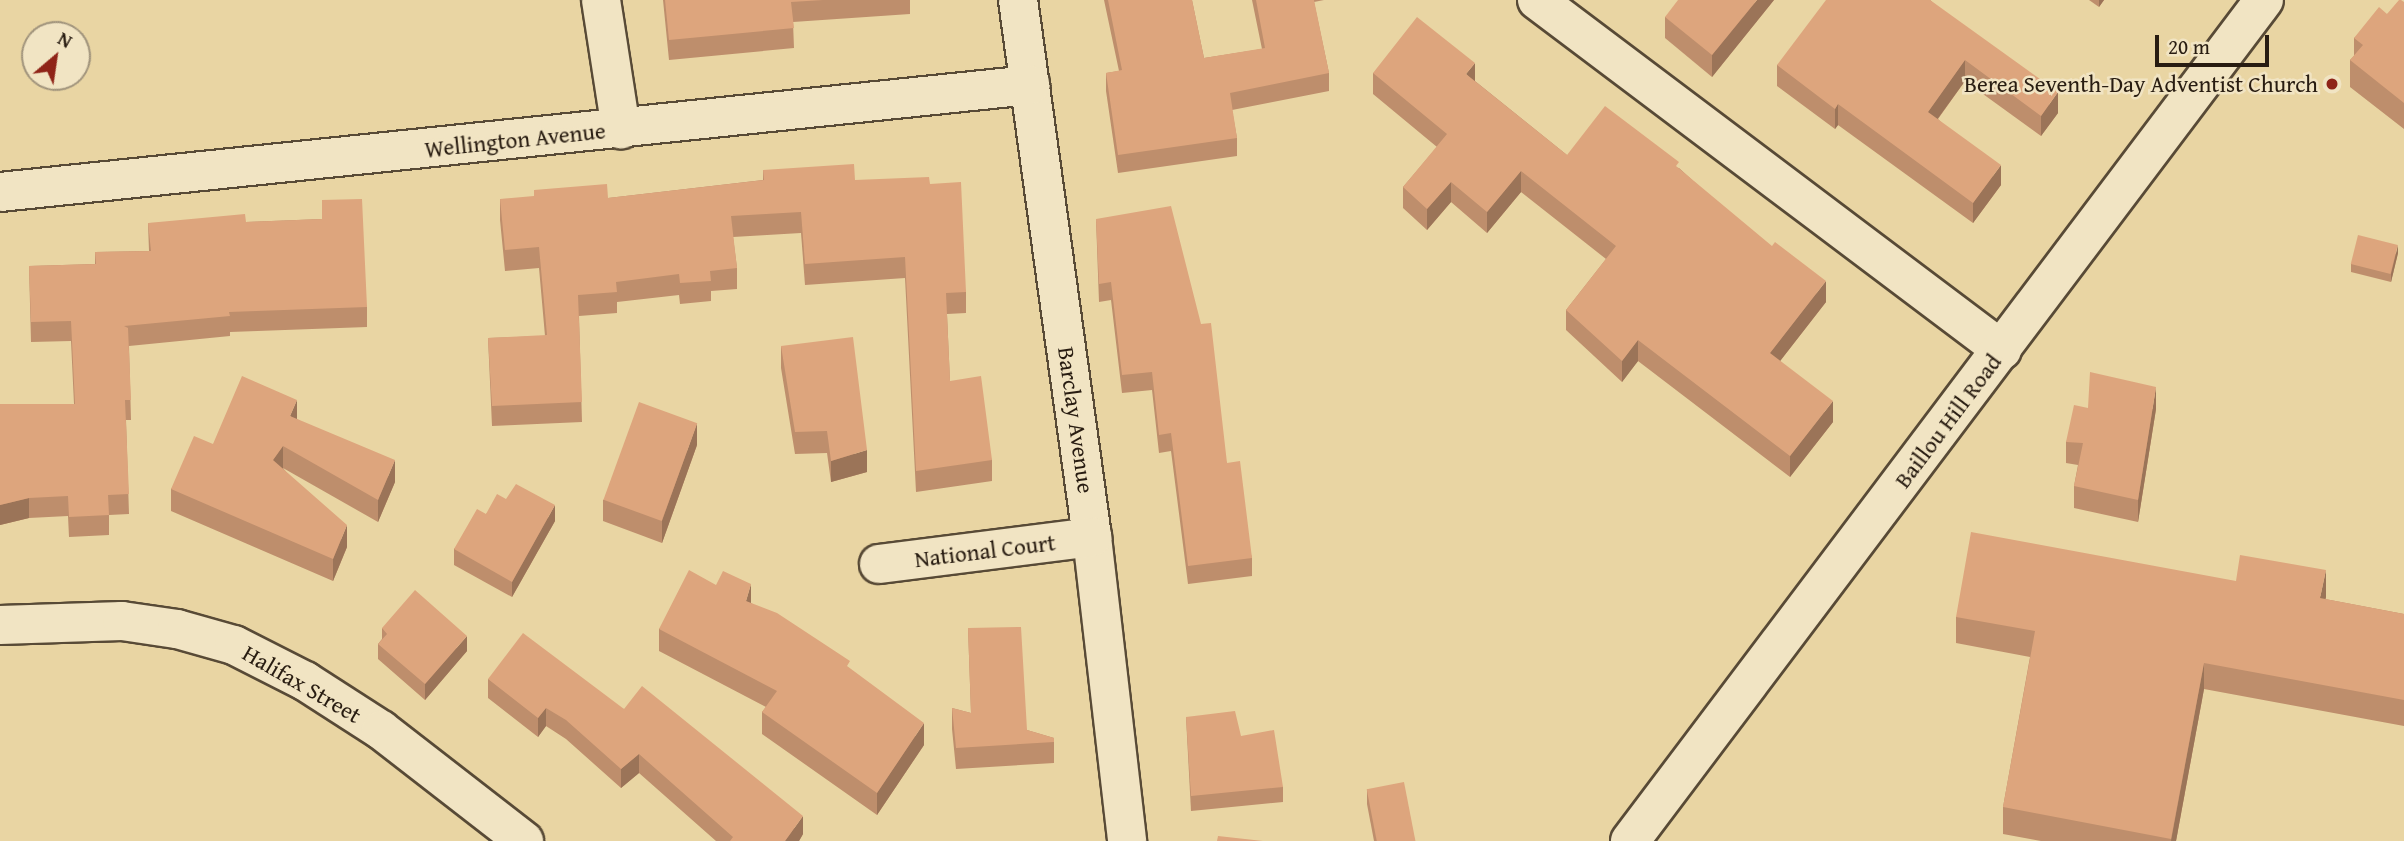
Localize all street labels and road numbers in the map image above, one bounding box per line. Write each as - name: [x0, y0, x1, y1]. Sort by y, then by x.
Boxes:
- street label: Wellington Avenue: [423, 117, 607, 163]
- street label: Barclay Avenue: [1052, 345, 1100, 495]
- street label: Baillou Hill Road: [1889, 349, 2007, 493]
- street label: National Court: [913, 529, 1057, 573]
- street label: Halifax Street: [238, 639, 366, 729]

